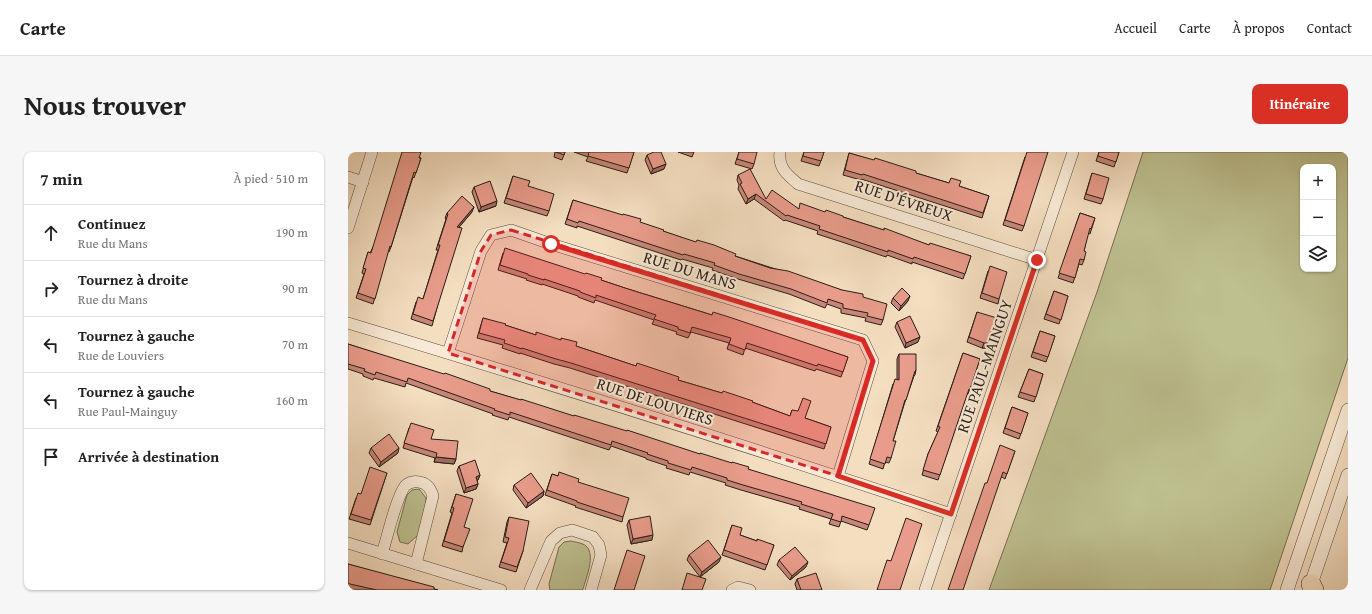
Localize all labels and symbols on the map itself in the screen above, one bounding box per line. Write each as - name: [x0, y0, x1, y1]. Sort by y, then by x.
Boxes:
- street label: RUE D'ÉVREUX: [852, 173, 956, 227]
- route start: [542, 235, 560, 253]
- street label: RUE DU MANS: [640, 244, 740, 296]
- route end: [1028, 251, 1046, 269]
- street label: RUE PAUL-MAINGUY: [950, 296, 1018, 436]
- street label: RUE DE LOUVIERS: [594, 371, 717, 431]

